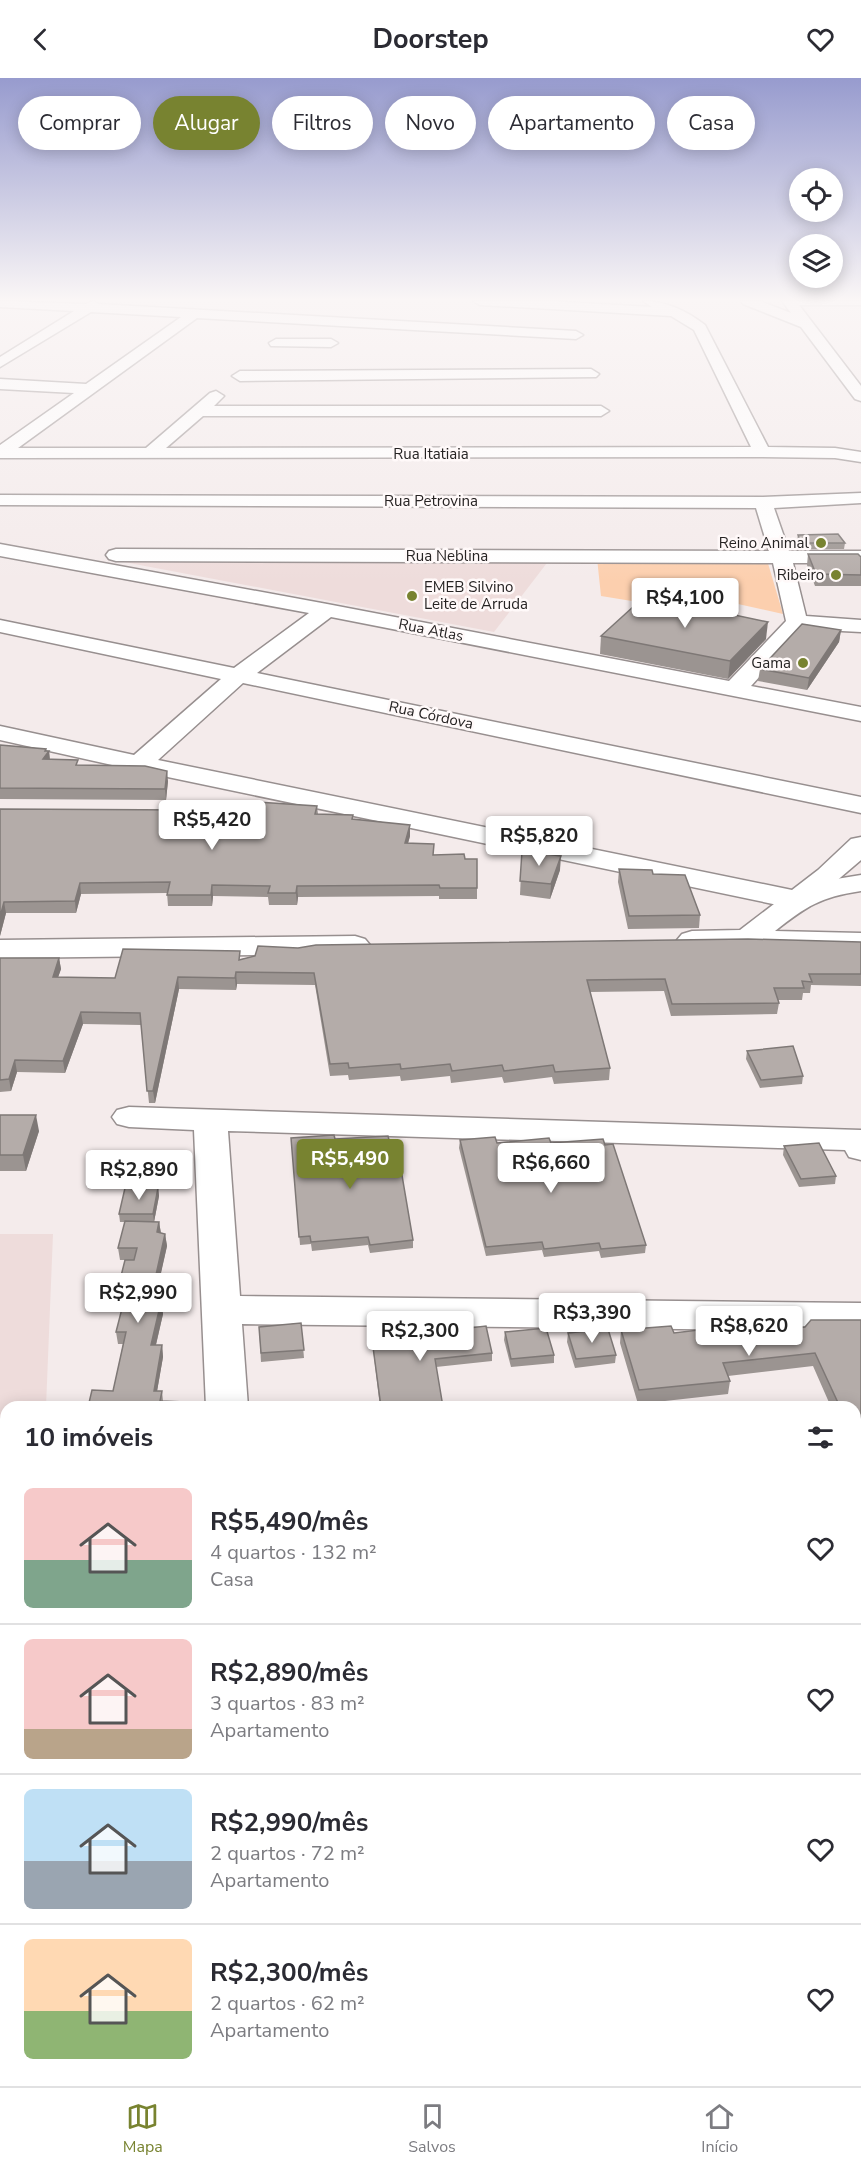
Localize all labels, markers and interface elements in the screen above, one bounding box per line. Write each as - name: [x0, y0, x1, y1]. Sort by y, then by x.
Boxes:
- text: Doorstep: [372, 21, 489, 58]
- icon: back: [24, 23, 57, 56]
- icon: heart: [804, 23, 837, 56]
- chip: Comprar: [18, 96, 141, 150]
- chip: Alugar: [153, 96, 260, 150]
- chip: Filtros: [272, 96, 373, 150]
- chip: Novo: [385, 96, 476, 150]
- chip: Apartamento: [488, 96, 655, 150]
- chip: Casa: [667, 96, 755, 150]
- map controls: [789, 168, 843, 288]
- button: locate: [789, 168, 843, 222]
- button: layers: [789, 234, 843, 288]
- street label: Rua Itatiaia: [393, 444, 469, 464]
- street label: Rua Petrovina: [384, 491, 478, 511]
- place label: Reino Animal: [719, 533, 810, 553]
- marker: Reino Animal: [814, 536, 828, 550]
- street label: Rua Neblina: [406, 546, 488, 566]
- place label: Ribeiro: [777, 565, 824, 585]
- marker: Ribeiro: [829, 568, 843, 582]
- place label: EMEB Silvino Leite de Arruda: [424, 577, 528, 614]
- pin: R$4,100: [630, 578, 740, 629]
- text: R$4,100: [646, 584, 724, 611]
- marker: EMEB Silvino Leite de Arruda: [405, 589, 419, 603]
- street label: Rua Atlas: [397, 614, 465, 646]
- place label: Gama: [751, 653, 791, 673]
- marker: Gama: [796, 656, 810, 670]
- street label: Rua Córdova: [387, 696, 475, 734]
- pin: R$5,420: [157, 800, 267, 851]
- text: R$5,420: [173, 806, 251, 833]
- pin: R$5,820: [484, 816, 594, 867]
- text: R$5,820: [500, 822, 578, 849]
- pin: R$5,490: [295, 1139, 405, 1190]
- pin: R$6,660: [496, 1143, 606, 1194]
- text: R$5,490: [311, 1145, 389, 1172]
- text: R$6,660: [512, 1149, 590, 1176]
- pin: R$2,890: [84, 1150, 194, 1201]
- text: R$2,890: [100, 1156, 178, 1183]
- pin: R$2,990: [83, 1273, 193, 1324]
- text: R$2,990: [99, 1279, 177, 1306]
- pin: R$3,390: [537, 1293, 647, 1344]
- text: R$3,390: [553, 1299, 631, 1326]
- pin: R$8,620: [694, 1306, 804, 1357]
- pin: R$2,300: [365, 1311, 475, 1362]
- text: R$8,620: [710, 1312, 788, 1339]
- text: R$2,300: [381, 1317, 459, 1344]
- text: 10 imóveis: [24, 1420, 153, 1455]
- icon: filters: [804, 1421, 837, 1454]
- text: R$5,490/mês: [210, 1504, 368, 1539]
- icon: home: [72, 1512, 144, 1584]
- icon: heart: [804, 1532, 837, 1565]
- text: 4 quartos · 132 m²: [210, 1539, 377, 1566]
- text: Casa: [210, 1566, 254, 1593]
- text: R$2,890/mês: [210, 1655, 368, 1690]
- icon: home: [72, 1663, 144, 1735]
- icon: heart: [804, 1683, 837, 1716]
- text: 3 quartos · 83 m²: [210, 1690, 365, 1717]
- text: Apartamento: [210, 1717, 329, 1744]
- text: R$2,990/mês: [210, 1805, 368, 1840]
- icon: home: [72, 1813, 144, 1885]
- icon: heart: [804, 1833, 837, 1866]
- text: 2 quartos · 72 m²: [210, 1840, 365, 1867]
- text: Apartamento: [210, 1867, 329, 1894]
- text: R$2,300/mês: [210, 1955, 368, 1990]
- icon: home: [72, 1963, 144, 2035]
- icon: heart: [804, 1983, 837, 2016]
- text: 2 quartos · 62 m²: [210, 1990, 365, 2017]
- text: Apartamento: [210, 2017, 329, 2044]
- tab: Mapa: [123, 2100, 163, 2158]
- tab: Salvos: [408, 2100, 456, 2158]
- tab: Início: [701, 2100, 738, 2158]

